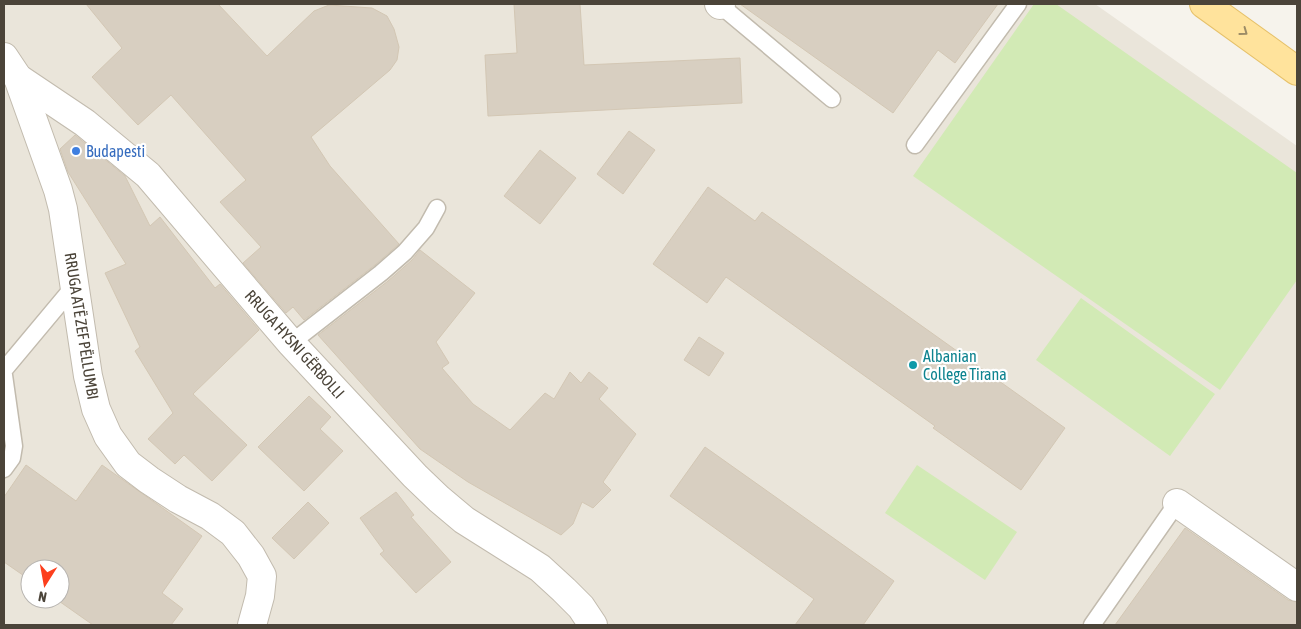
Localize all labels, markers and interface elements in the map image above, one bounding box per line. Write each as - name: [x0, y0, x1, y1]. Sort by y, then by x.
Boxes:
- one-way arrow: [1238, 26, 1248, 35]
- place label: Budapesti: [86, 142, 145, 161]
- marker: Budapesti: [70, 145, 82, 157]
- street label: RRUGA ATË ZEF PËLLUMBI: [61, 251, 103, 401]
- street label: RRUGA HYSNI GËRBOLLI: [242, 286, 348, 402]
- place label: Albanian College Tirana: [923, 347, 1007, 384]
- marker: Albanian College Tirana: [907, 359, 919, 371]
- north arrow: [20, 559, 70, 609]
- text: N: [37, 588, 48, 605]

